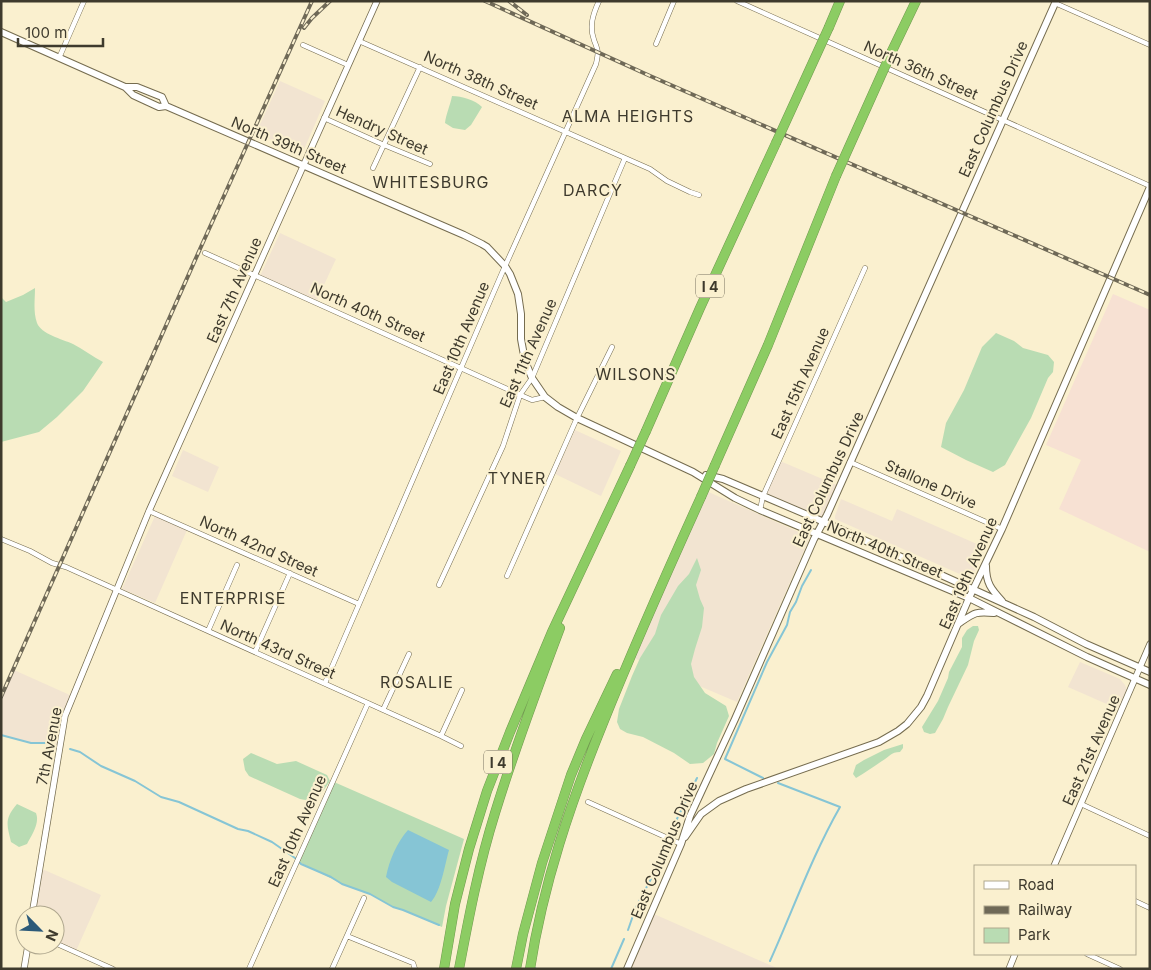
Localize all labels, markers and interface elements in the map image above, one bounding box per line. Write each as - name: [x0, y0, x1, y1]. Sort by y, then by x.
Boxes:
- scale bar: [18, 15, 102, 47]
- text: 100 m: [25, 23, 67, 42]
- street label: North 36th Street: [861, 36, 981, 104]
- street label: East Columbus Drive: [954, 38, 1032, 180]
- street label: North 38th Street: [421, 46, 541, 114]
- street label: Hendry Street: [333, 101, 431, 159]
- district label: ALMA HEIGHTS: [562, 106, 694, 126]
- street label: North 39th Street: [229, 112, 350, 178]
- district label: WHITESBURG: [373, 172, 489, 192]
- district label: DARCY: [563, 180, 623, 200]
- street label: East 7th Avenue: [202, 234, 266, 346]
- road number: I 4: [696, 274, 724, 298]
- street label: North 40th Street: [308, 278, 429, 346]
- street label: East 10th Avenue: [429, 279, 493, 397]
- street label: East 11th Avenue: [495, 295, 561, 411]
- street label: East 15th Avenue: [767, 324, 833, 442]
- district label: WILSONS: [596, 364, 676, 384]
- street label: East Columbus Drive: [788, 408, 868, 550]
- street label: Stallone Drive: [882, 455, 980, 513]
- district label: TYNER: [488, 468, 546, 488]
- street label: North 42nd Street: [197, 511, 321, 581]
- street label: East 19th Avenue: [935, 514, 1001, 632]
- street label: North 40th Street: [824, 516, 946, 582]
- district label: ENTERPRISE: [180, 588, 286, 608]
- street label: North 43rd Street: [217, 615, 339, 683]
- district label: ROSALIE: [380, 672, 454, 692]
- street label: East 21st Avenue: [1058, 692, 1124, 808]
- street label: 7th Avenue: [32, 705, 66, 787]
- road number: I 4: [484, 750, 512, 774]
- street label: East 10th Avenue: [264, 772, 330, 890]
- street label: East Columbus Drive: [626, 778, 702, 922]
- legend: [974, 865, 1136, 955]
- text: Road: [1018, 875, 1054, 894]
- text: Railway: [1018, 900, 1073, 919]
- north arrow: [15, 905, 65, 955]
- text: Park: [1018, 925, 1051, 944]
- text: N: [42, 927, 62, 944]

